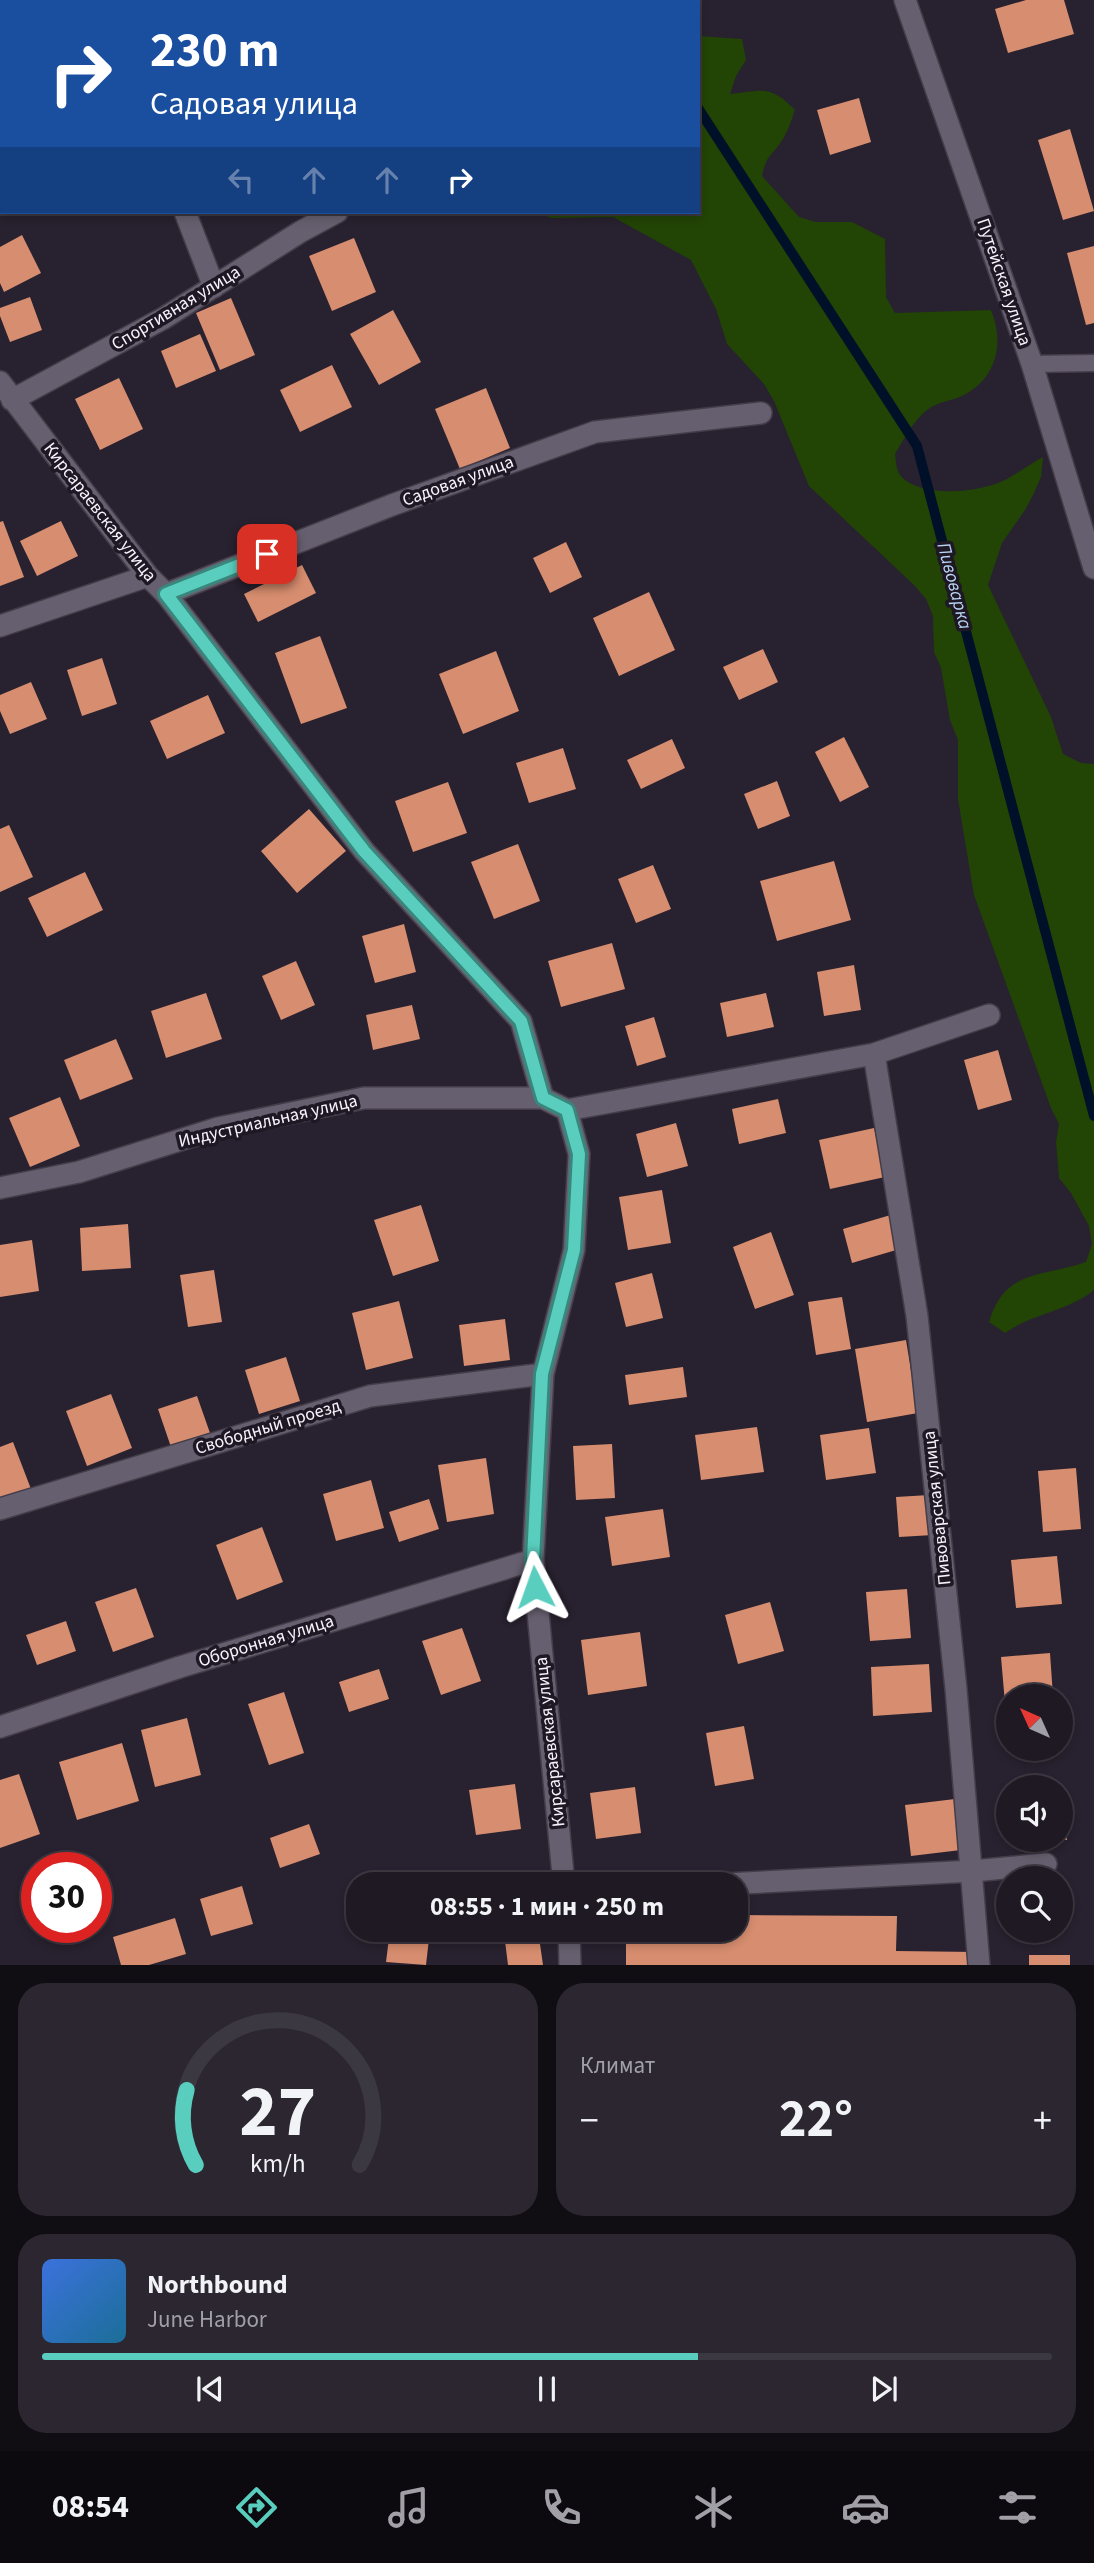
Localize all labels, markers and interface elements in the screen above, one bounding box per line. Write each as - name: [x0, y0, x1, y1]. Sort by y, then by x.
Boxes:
- text: 230 m: [150, 16, 279, 86]
- icon: right: [35, 28, 126, 119]
- text: Садовая улица: [150, 81, 358, 127]
- icon: left: [222, 161, 260, 199]
- icon: ahead: [295, 161, 333, 199]
- icon: ahead: [368, 161, 406, 199]
- icon: right: [441, 161, 479, 199]
- street label: Путейская улица: [970, 215, 1038, 349]
- street label: Спортивная улица: [107, 260, 245, 356]
- street label: Кирсараевская улица: [38, 437, 162, 587]
- street label: Садовая улица: [399, 449, 517, 513]
- pin: [237, 524, 297, 584]
- icon: arrive: [248, 535, 286, 573]
- water label: Пивоварка: [929, 540, 979, 632]
- street label: Индустриальная улица: [176, 1088, 360, 1154]
- street label: Свободный проезд: [192, 1393, 344, 1461]
- street label: Пивоварская улица: [916, 1430, 958, 1586]
- position arrow: [498, 1550, 572, 1624]
- street label: Оборонная улица: [195, 1608, 337, 1674]
- street label: Кирсараевская улица: [529, 1656, 571, 1828]
- north arrow: [996, 1684, 1073, 1760]
- map controls: [996, 1684, 1073, 1943]
- button: sound: [996, 1775, 1073, 1852]
- speed limit sign: 30: [21, 1852, 112, 1943]
- button: search: [996, 1866, 1073, 1943]
- text: 08:55 · 1 мин · 250 m: [430, 1888, 664, 1925]
- text: Климат: [580, 2049, 655, 2082]
- text: 27: [240, 2061, 316, 2165]
- text: 22°: [779, 2083, 853, 2157]
- text: −: [580, 2094, 599, 2148]
- text: +: [1033, 2094, 1052, 2148]
- text: km/h: [250, 2146, 306, 2182]
- text: Northbound: [147, 2266, 288, 2303]
- text: June Harbor: [147, 2303, 267, 2336]
- icon: previous: [191, 2370, 229, 2408]
- icon: pause: [528, 2370, 566, 2408]
- icon: next: [865, 2370, 903, 2408]
- icon: directions: [232, 2483, 281, 2532]
- icon: music: [384, 2483, 433, 2532]
- icon: phone: [537, 2483, 586, 2532]
- icon: climate: [689, 2483, 738, 2532]
- icon: car: [841, 2483, 890, 2532]
- icon: filters: [993, 2483, 1042, 2532]
- text: 08:54: [52, 2484, 129, 2530]

